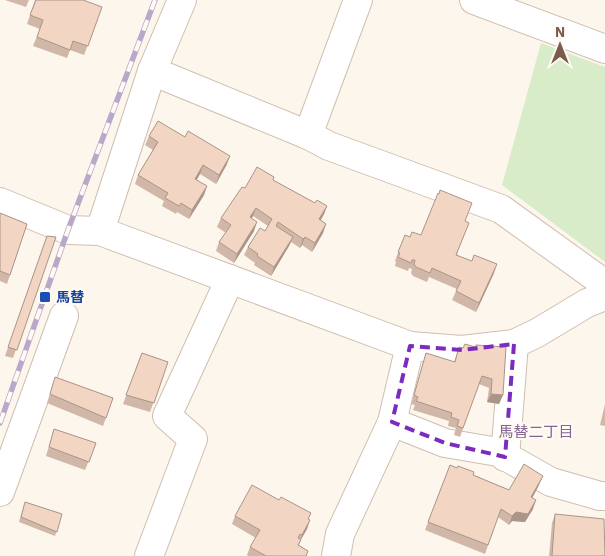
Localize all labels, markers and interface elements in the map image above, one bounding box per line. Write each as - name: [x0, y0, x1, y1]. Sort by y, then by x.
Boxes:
- north arrow: [535, 20, 585, 70]
- text: N: [555, 23, 565, 41]
- place label: 馬替: [56, 288, 84, 306]
- marker: 馬替: [38, 290, 52, 304]
- district label: 馬替二丁目: [498, 422, 574, 441]

